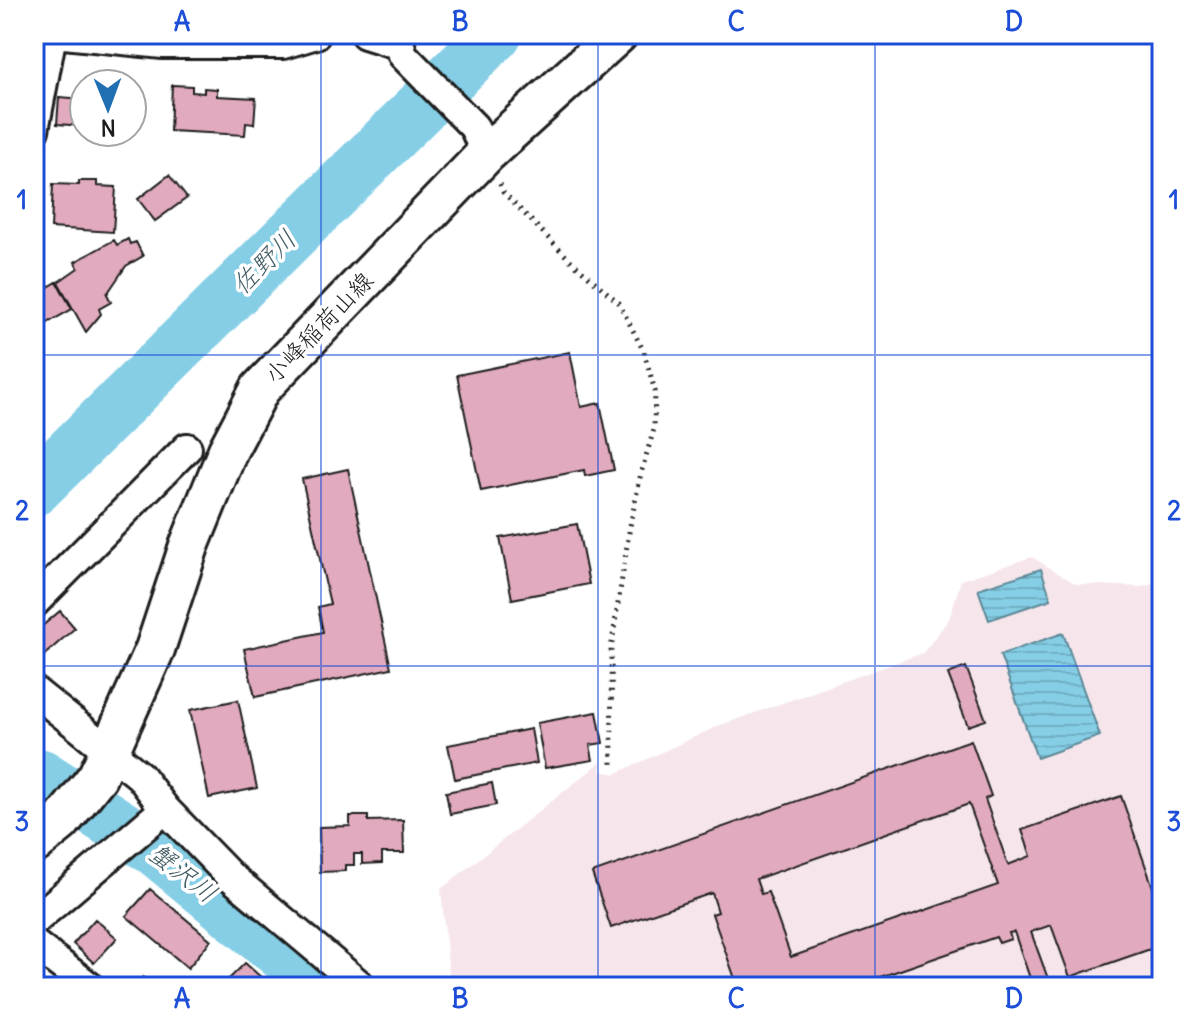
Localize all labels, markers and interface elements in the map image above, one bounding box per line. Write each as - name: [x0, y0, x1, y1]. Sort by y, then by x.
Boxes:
- text: A: [174, 5, 191, 38]
- text: B: [451, 5, 469, 38]
- text: C: [727, 5, 745, 38]
- text: D: [1005, 5, 1023, 38]
- north arrow: [68, 68, 148, 148]
- text: N: [101, 114, 116, 142]
- text: 1: [17, 183, 27, 216]
- text: 1: [1169, 183, 1179, 216]
- water label: 佐野川: [224, 222, 303, 301]
- street label: 小峰稲荷山線: [257, 265, 379, 390]
- text: 2: [15, 494, 29, 527]
- text: 2: [1167, 494, 1181, 527]
- text: 3: [15, 805, 29, 838]
- text: 3: [1167, 805, 1181, 838]
- water label: 蟹沢川: [142, 836, 224, 910]
- text: A: [174, 982, 191, 1015]
- text: B: [451, 982, 469, 1015]
- text: C: [727, 982, 745, 1015]
- text: D: [1005, 982, 1023, 1015]

